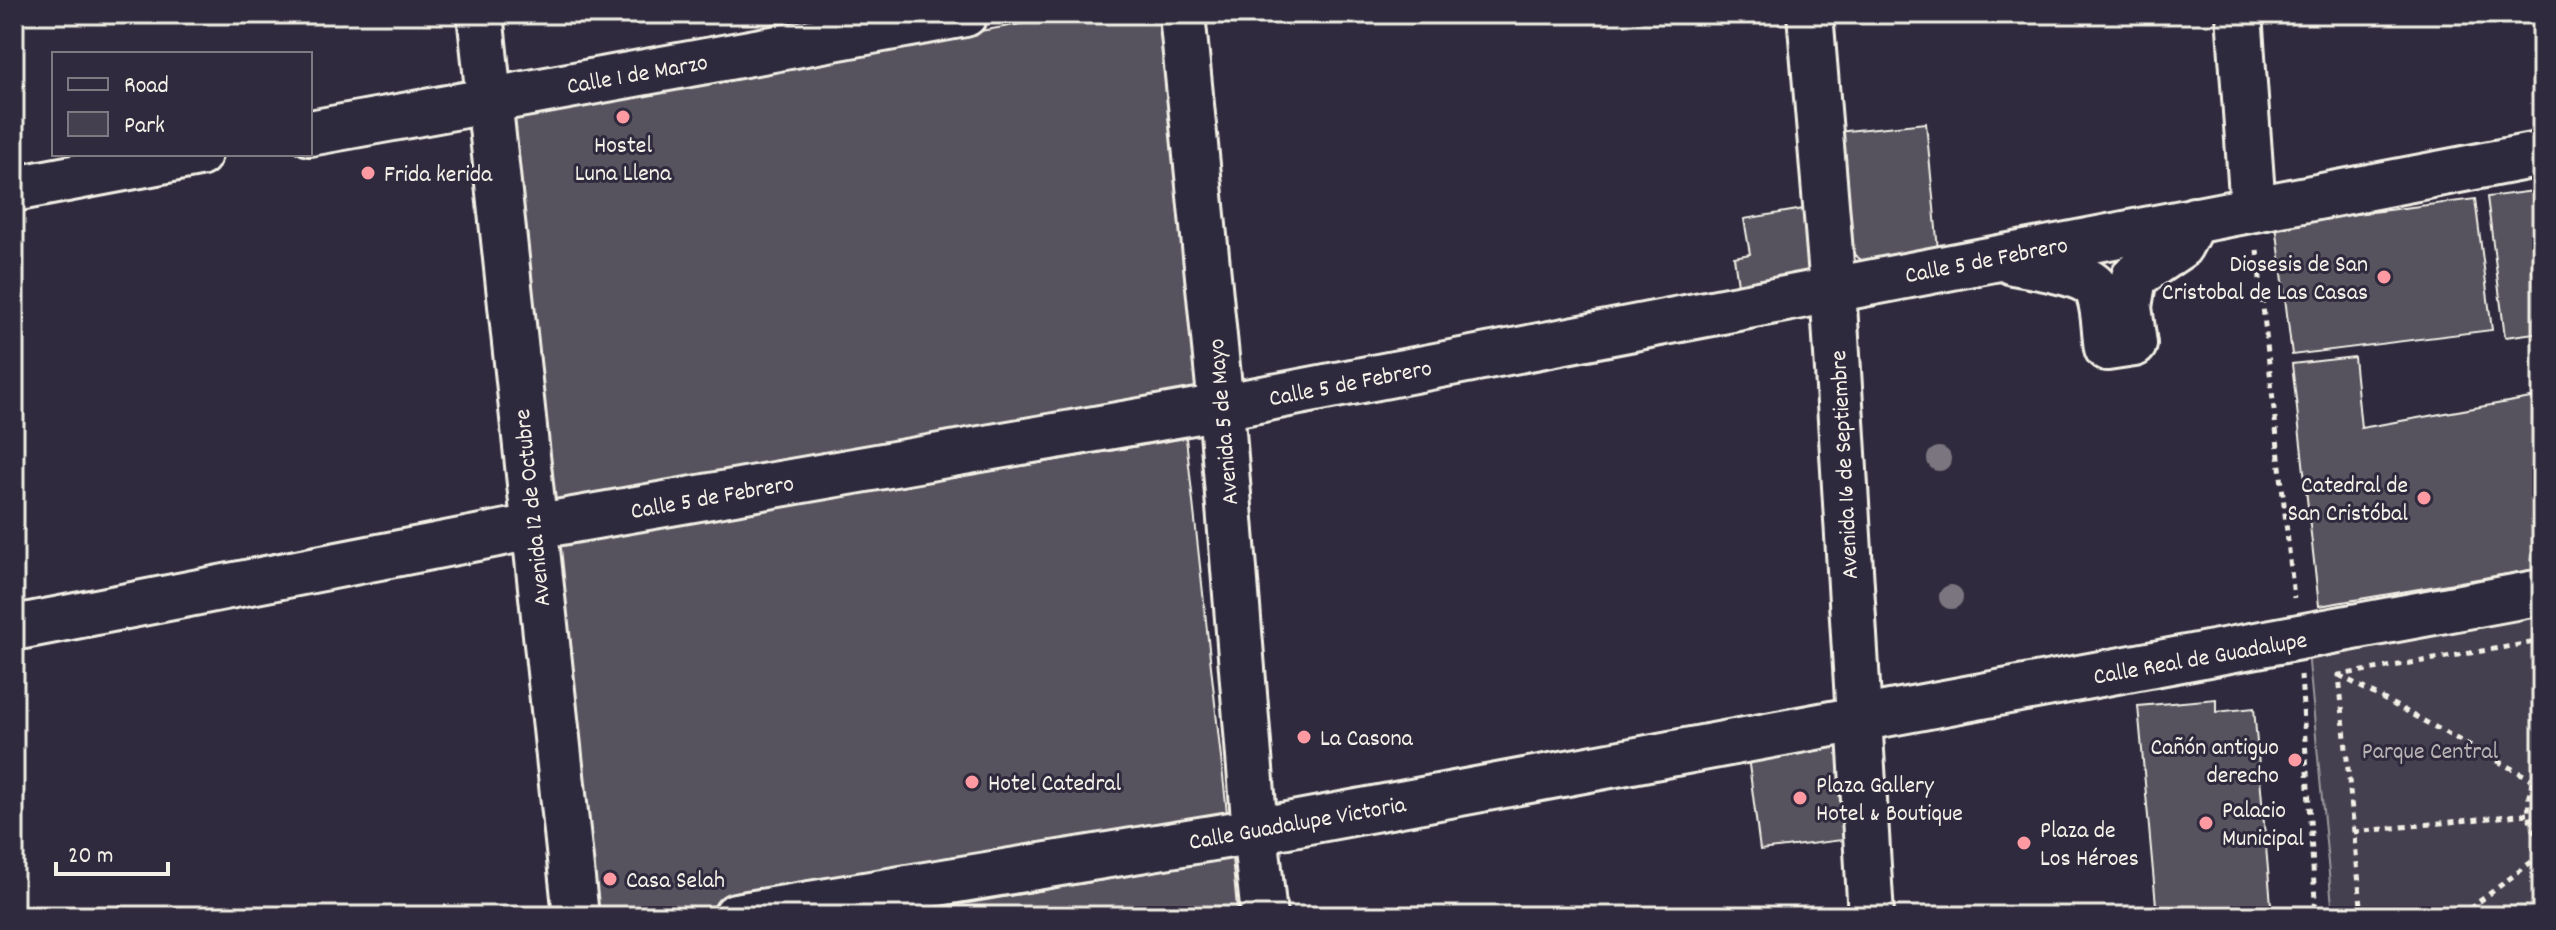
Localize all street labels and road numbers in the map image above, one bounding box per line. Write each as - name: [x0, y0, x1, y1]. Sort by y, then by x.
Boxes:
- street label: Calle 1 de Marzo: [564, 47, 711, 105]
- street label: Calle 5 de Febrero: [1902, 229, 2071, 294]
- street label: Avenida 5 de Mayo: [1201, 337, 1249, 506]
- street label: Avenida 16 de Septiembre: [1823, 349, 1869, 580]
- street label: Calle 5 de Febrero: [1266, 352, 1435, 417]
- street label: Avenida 12 de Octubre: [507, 407, 561, 608]
- street label: Calle 5 de Febrero: [628, 468, 797, 530]
- street label: Calle Real de Guadalupe: [2091, 624, 2310, 695]
- street label: Calle Guadalupe Victoria: [1186, 789, 1409, 861]

